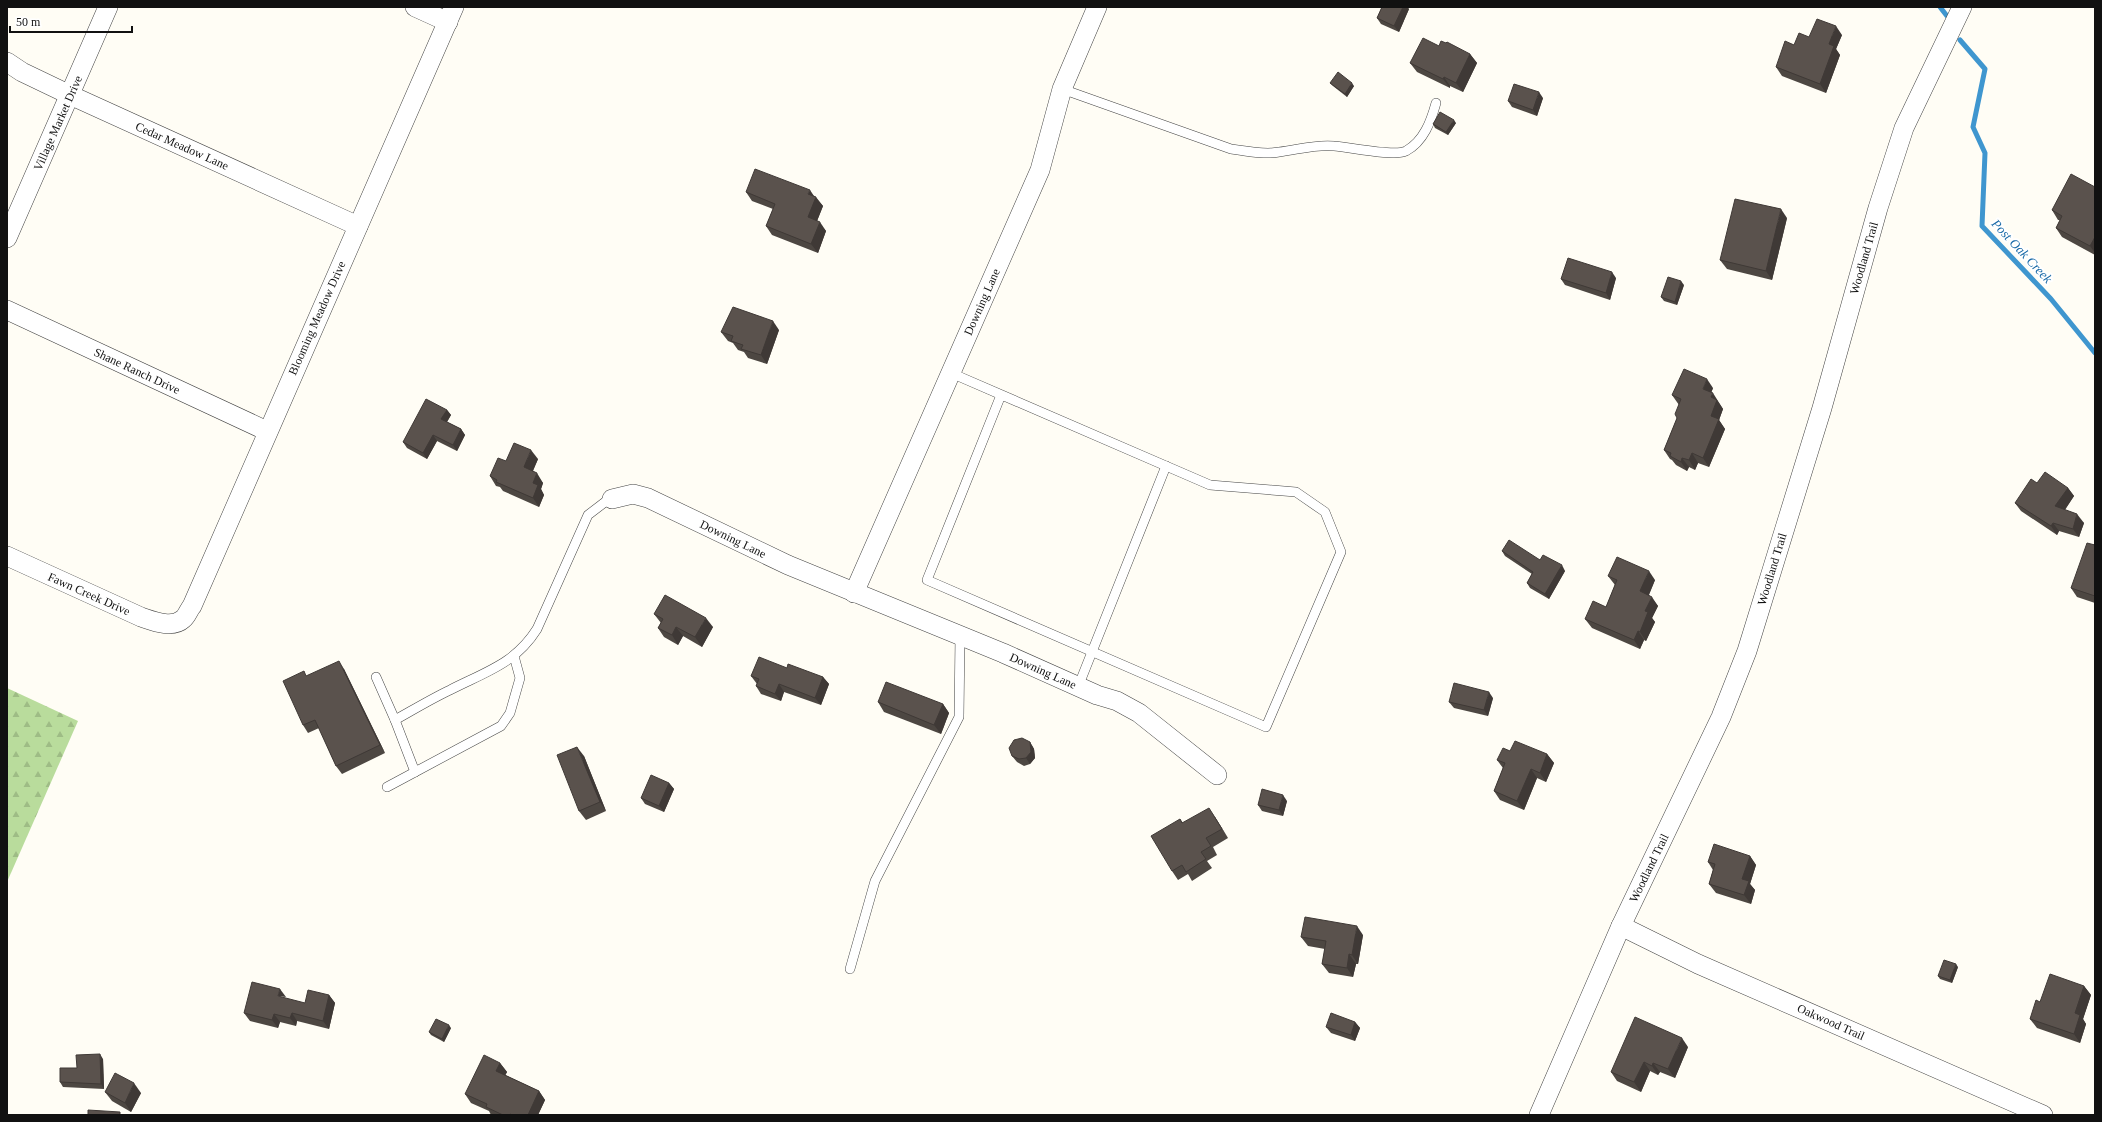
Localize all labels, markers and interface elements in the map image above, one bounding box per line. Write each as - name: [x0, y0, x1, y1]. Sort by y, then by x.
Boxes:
- scale bar: [10, 8, 132, 34]
- text: 50 m: [16, 15, 41, 29]
- street label: Village Market Drive: [31, 73, 85, 173]
- street label: Cedar Meadow Lane: [133, 119, 231, 173]
- water label: Post Oak Creek: [1988, 215, 2056, 286]
- street label: Woodland Trail: [1847, 220, 1881, 296]
- street label: Blooming Meadow Drive: [286, 259, 348, 377]
- street label: Downing Lane: [961, 266, 1003, 338]
- street label: Shane Ranch Drive: [92, 345, 182, 397]
- street label: Downing Lane: [698, 517, 768, 561]
- street label: Woodland Trail: [1754, 531, 1790, 607]
- street label: Fawn Creek Drive: [46, 570, 132, 618]
- street label: Downing Lane: [1007, 650, 1079, 692]
- street label: Woodland Trail: [1626, 831, 1672, 905]
- street label: Oakwood Trail: [1795, 1001, 1867, 1043]

